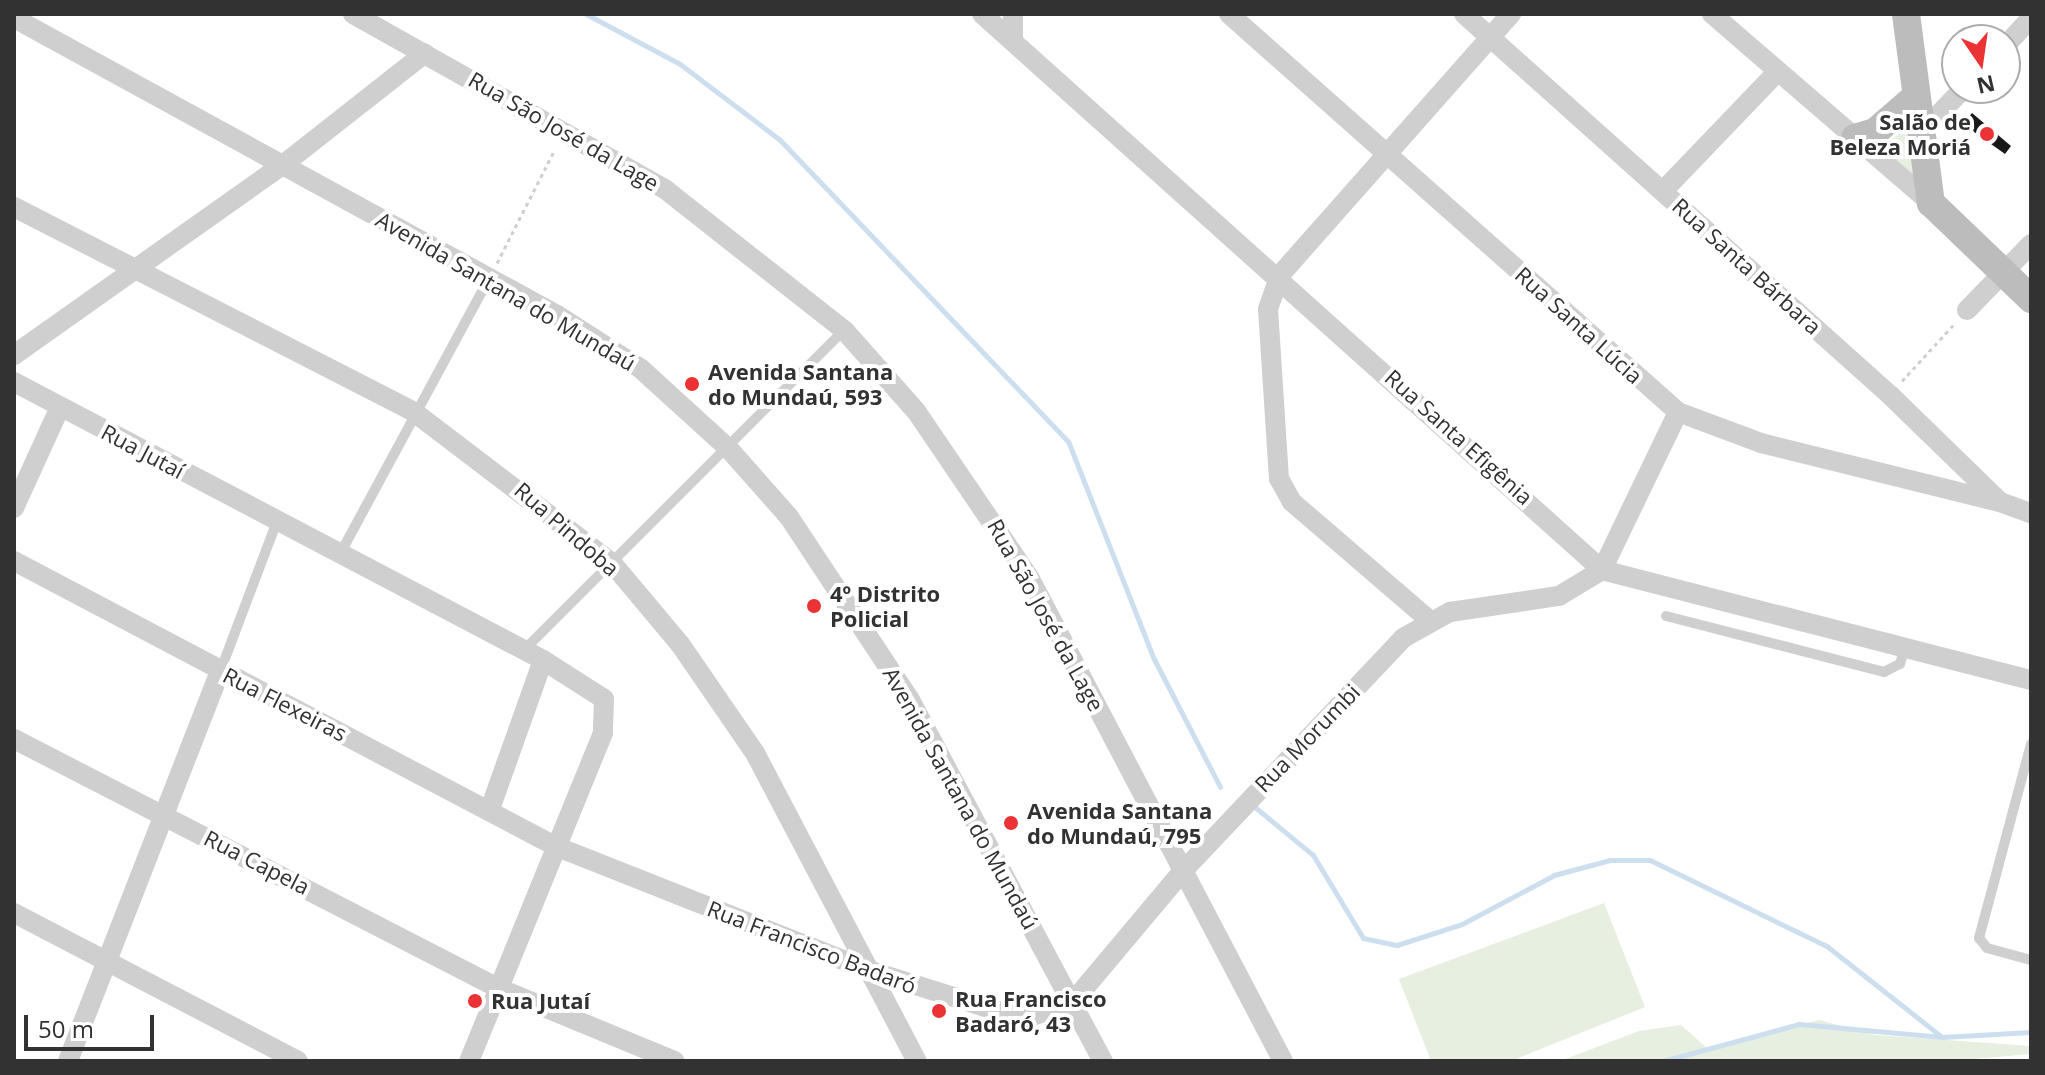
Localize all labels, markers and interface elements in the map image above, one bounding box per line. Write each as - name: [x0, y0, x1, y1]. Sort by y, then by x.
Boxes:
- north arrow: [1941, 24, 2021, 104]
- street label: Rua São José da Lage: [464, 66, 664, 196]
- text: N: [1974, 69, 1998, 102]
- place label: Salão de Beleza Moriá: [1829, 108, 1971, 160]
- marker: Salão de Beleza Moriá: [1978, 125, 1996, 143]
- street label: Rua Santa Bárbara: [1667, 192, 1827, 340]
- street label: Avenida Santana do Mundaú: [372, 206, 640, 376]
- street label: Rua Santa Lúcia: [1510, 261, 1648, 389]
- place label: Avenida Santana do Mundaú, 593: [708, 358, 893, 410]
- street label: Rua Santa Efigênia: [1380, 364, 1538, 510]
- marker: Avenida Santana do Mundaú, 593: [683, 375, 701, 393]
- street label: Rua Jutaí: [97, 418, 189, 484]
- street label: Rua Pindoba: [509, 477, 625, 581]
- street label: Rua São José da Lage: [982, 514, 1110, 716]
- place label: 4º Distrito Policial: [830, 580, 940, 632]
- marker: 4º Distrito Policial: [805, 597, 823, 615]
- street label: Rua Flexeiras: [219, 662, 351, 746]
- street label: Avenida Santana do Mundaú: [878, 662, 1044, 934]
- street label: Rua Morumbi: [1249, 679, 1365, 797]
- place label: Avenida Santana do Mundaú, 795: [1027, 797, 1212, 848]
- marker: Avenida Santana do Mundaú, 795: [1002, 814, 1020, 832]
- street label: Rua Capela: [200, 824, 314, 900]
- street label: Rua Francisco Badaró: [704, 895, 920, 999]
- place label: Rua Francisco Badaró, 43: [955, 985, 1107, 1036]
- place label: Rua Jutaí: [491, 988, 590, 1014]
- marker: Rua Jutaí: [466, 992, 484, 1010]
- scale bar: [28, 999, 158, 1049]
- marker: Rua Francisco Badaró, 43: [930, 1002, 948, 1020]
- text: 50 m: [38, 1012, 94, 1045]

